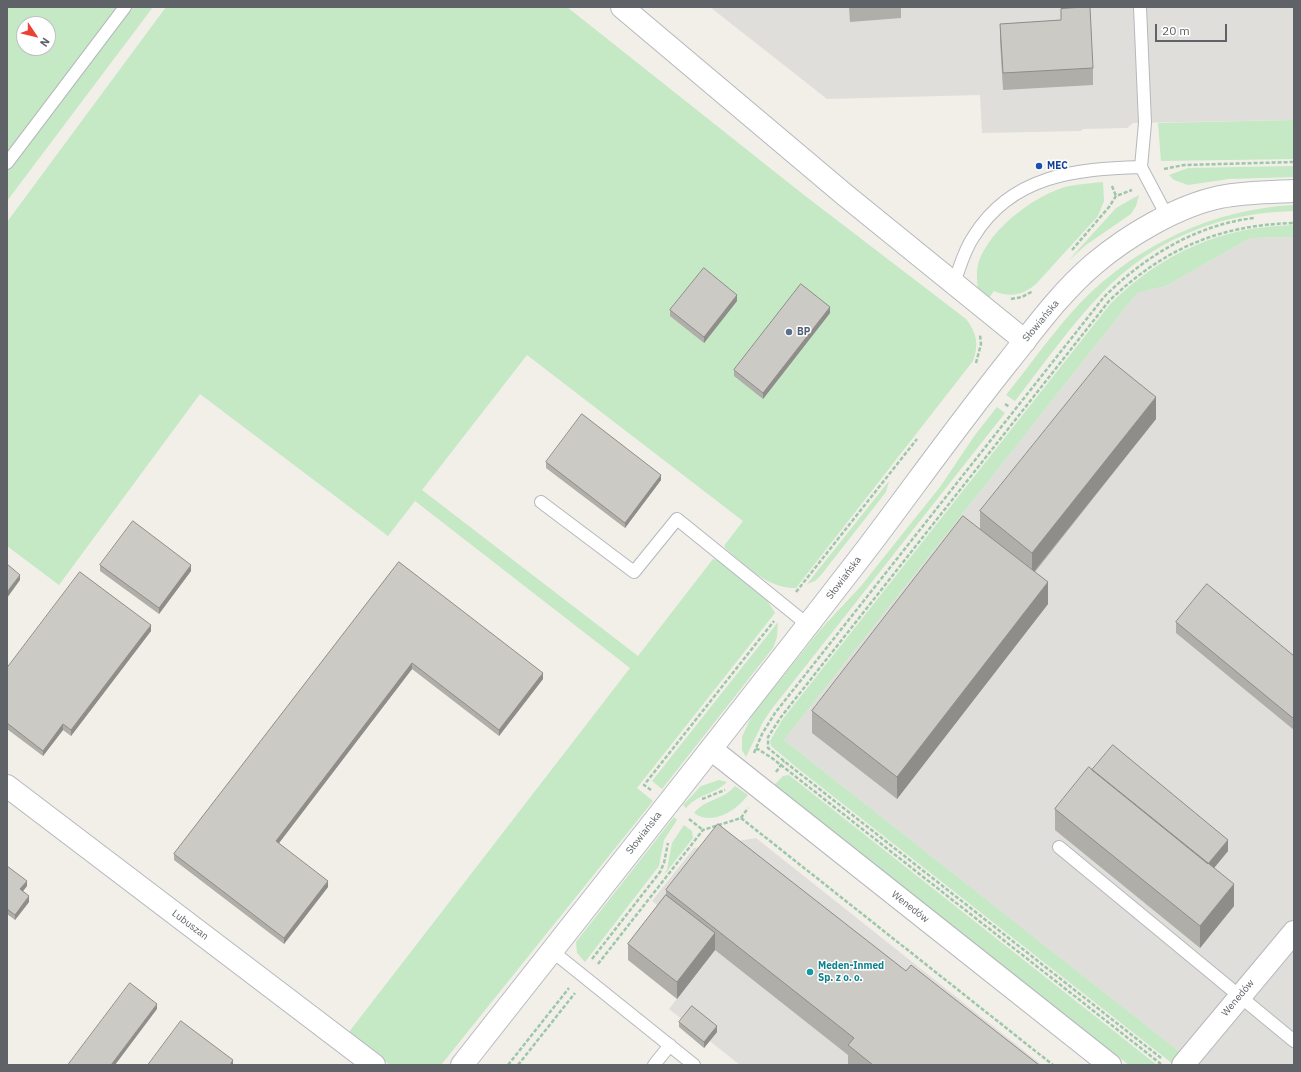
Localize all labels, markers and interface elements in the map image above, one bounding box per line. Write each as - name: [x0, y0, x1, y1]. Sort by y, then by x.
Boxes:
- north arrow: [16, 16, 56, 56]
- scale bar: [1157, 16, 1229, 42]
- text: 20 m: [1162, 23, 1190, 38]
- text: N: [37, 35, 53, 50]
- place label: MEC: [1047, 160, 1068, 172]
- marker: MEC: [1034, 161, 1044, 171]
- street label: Słowiańska: [1020, 298, 1062, 344]
- place label: BP: [797, 326, 810, 338]
- marker: BP: [784, 327, 794, 337]
- street label: Słowiańska: [824, 554, 864, 602]
- street label: Słowiańska: [624, 809, 664, 857]
- street label: Wenedów: [889, 889, 931, 925]
- street label: Lubuszan: [169, 907, 211, 943]
- place label: Meden-Inmed Sp. z o. o.: [818, 960, 884, 984]
- marker: Meden-Inmed Sp. z o. o.: [805, 967, 815, 977]
- street label: Wenedów: [1219, 977, 1257, 1019]

